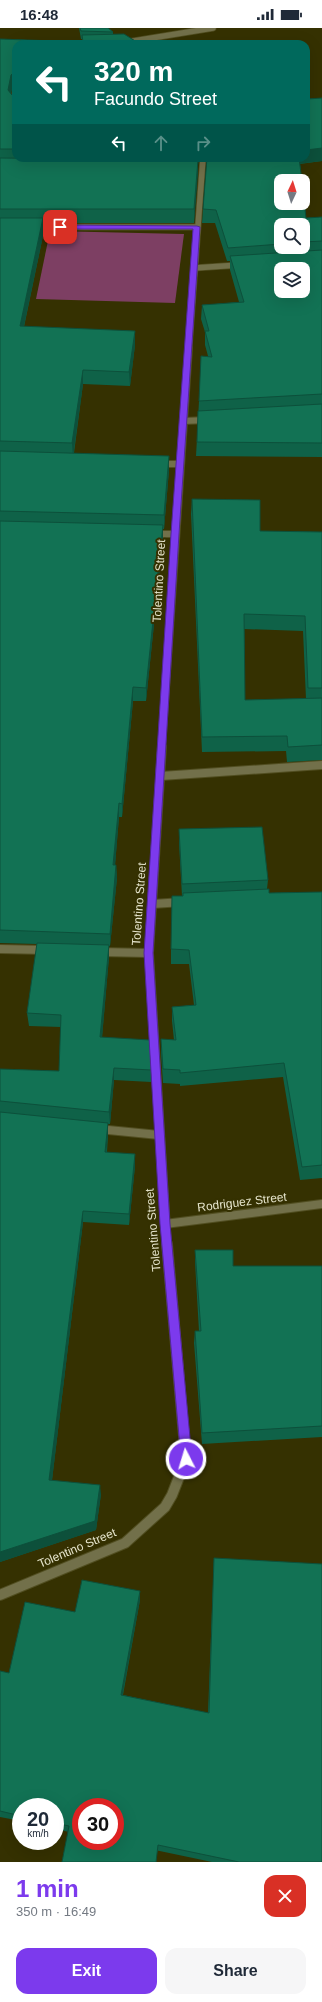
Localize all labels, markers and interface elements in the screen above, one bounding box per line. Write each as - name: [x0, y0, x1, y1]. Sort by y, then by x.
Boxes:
- text: 16:48: [20, 6, 58, 23]
- icon: left: [28, 56, 80, 108]
- text: 320 m: [94, 56, 173, 87]
- text: Facundo Street: [94, 89, 217, 109]
- icon: left: [108, 132, 130, 154]
- icon: ahead: [150, 132, 172, 154]
- icon: right: [192, 132, 214, 154]
- north arrow: [274, 174, 310, 210]
- map controls: [274, 174, 310, 298]
- pin: [43, 210, 77, 244]
- icon: arrive: [49, 216, 71, 238]
- button: search: [274, 218, 310, 254]
- button: layers: [274, 262, 310, 298]
- street label: Tolentino Street: [150, 538, 168, 623]
- street label: Tolentino Street: [129, 861, 149, 946]
- street label: Tolentino Street: [142, 1187, 164, 1272]
- street label: Rodriguez Street: [196, 1189, 288, 1214]
- position arrow: [165, 1438, 207, 1480]
- street label: Tolentino Street: [36, 1525, 119, 1571]
- speed limit sign: 30: [72, 1798, 124, 1850]
- text: 20: [27, 1808, 49, 1830]
- text: km/h: [27, 1828, 49, 1839]
- text: 1 min: [16, 1875, 79, 1902]
- button: close: [264, 1875, 306, 1917]
- text: 350 m · 16:49: [16, 1904, 96, 1919]
- button: Exit: [16, 1948, 157, 1994]
- button: Share: [165, 1948, 306, 1994]

